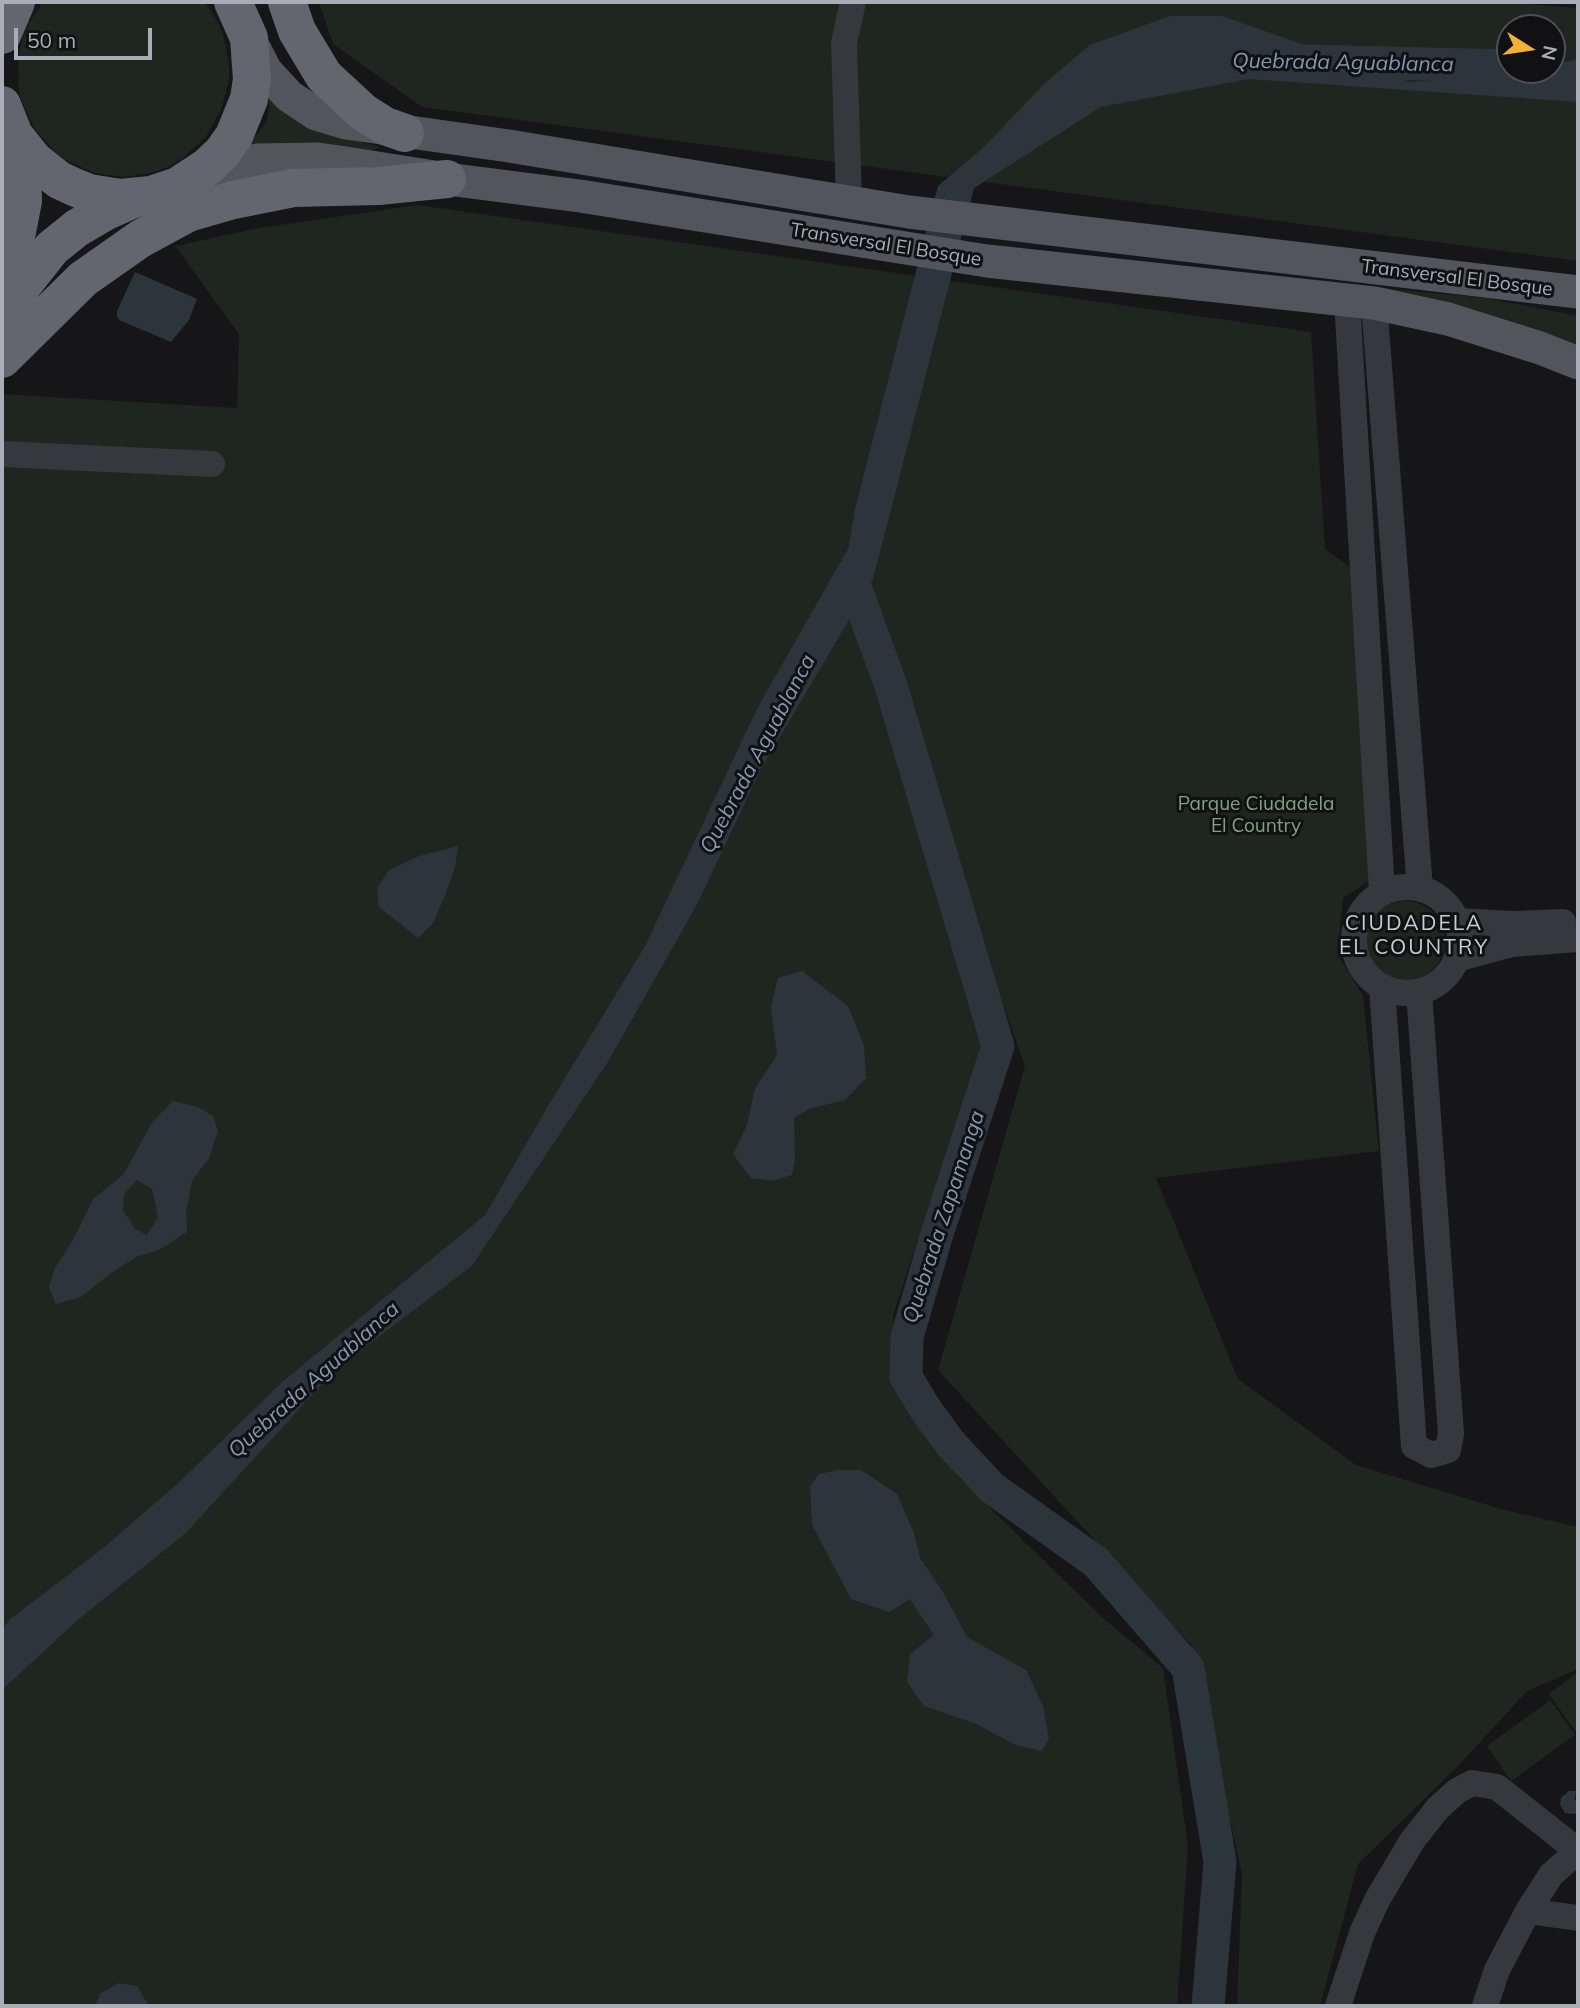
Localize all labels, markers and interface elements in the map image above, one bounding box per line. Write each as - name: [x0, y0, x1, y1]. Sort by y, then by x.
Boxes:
- scale bar: [18, 14, 156, 58]
- north arrow: [1496, 14, 1566, 84]
- text: 50 m: [27, 27, 76, 53]
- text: N: [1536, 43, 1563, 62]
- water label: Quebrada Aguablanca: [1232, 48, 1454, 78]
- street label: Transversal El Bosque: [789, 219, 983, 271]
- street label: Transversal El Bosque: [1360, 255, 1554, 301]
- water label: Quebrada Aguablanca: [695, 650, 821, 858]
- park label: Parque Ciudadela El Country: [1178, 793, 1334, 837]
- district label: CIUDADELA EL COUNTRY: [1340, 911, 1488, 961]
- water label: Quebrada Zapamanga: [898, 1108, 990, 1326]
- water label: Quebrada Aguablanca: [223, 1297, 405, 1463]

